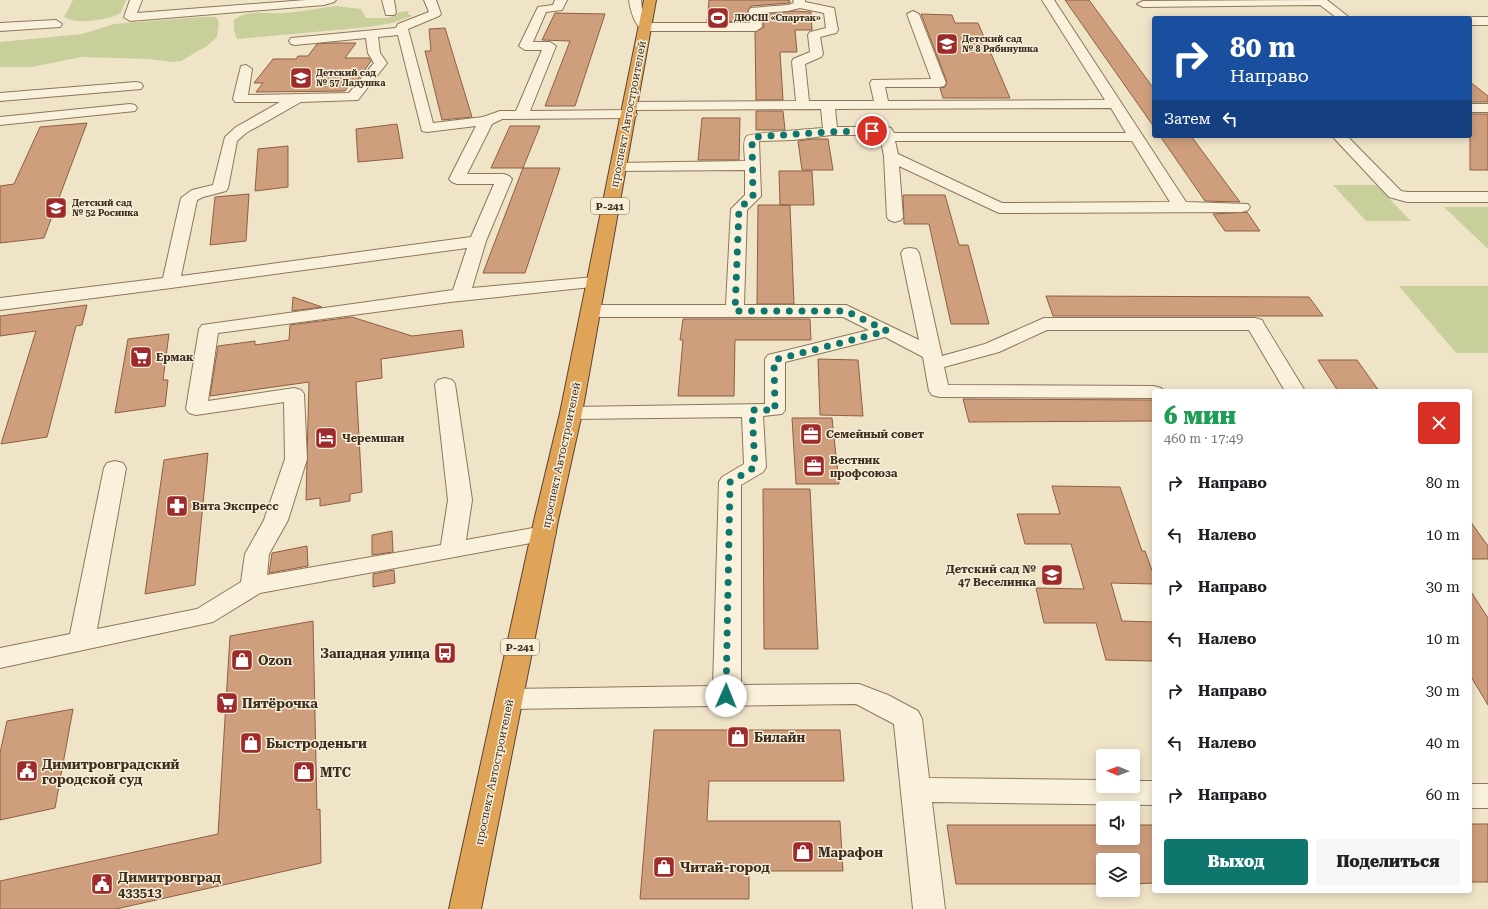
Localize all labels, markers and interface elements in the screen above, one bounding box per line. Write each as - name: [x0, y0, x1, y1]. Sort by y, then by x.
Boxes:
- sports icon: ДЮСШ «Спартак»: [705, 5, 731, 31]
- place label: ДЮСШ «Спартак»: [734, 13, 821, 23]
- school or university icon: Детский сад № 8 Рябинушка: [934, 31, 960, 57]
- text: 80 m: [1230, 31, 1295, 64]
- icon: right: [1164, 32, 1216, 84]
- place label: Детский сад № 8 Рябинушка: [962, 34, 1039, 54]
- street label: проспект Автостроителей: [608, 40, 649, 188]
- school or university icon: Детский сад № 57 Ладушка: [288, 65, 314, 91]
- text: Направо: [1230, 65, 1309, 86]
- place label: Детский сад № 57 Ладушка: [316, 68, 386, 88]
- icon: left: [1219, 108, 1241, 130]
- text: Затем: [1164, 110, 1211, 128]
- pin: [855, 114, 889, 148]
- icon: arrive: [861, 120, 883, 142]
- school or university icon: Детский сад № 52 Росинка: [43, 195, 69, 221]
- place label: Детский сад № 52 Росинка: [72, 198, 139, 218]
- road number: Р-241: [591, 198, 629, 214]
- supermarket icon: Ермак: [128, 344, 154, 370]
- place label: Ермак: [156, 351, 194, 364]
- street label: проспект Автостроителей: [540, 381, 583, 529]
- text: 6 мин: [1164, 402, 1236, 430]
- button: close: [1418, 402, 1460, 444]
- office icon: Семейный совет: [798, 421, 824, 447]
- hotel icon: Черемшан: [313, 425, 339, 451]
- place label: Семейный совет: [826, 428, 925, 441]
- text: 460 m · 17:49: [1164, 431, 1243, 446]
- place label: Черемшан: [342, 432, 405, 445]
- office icon: Вестник профсоюза: [801, 453, 827, 479]
- place label: Вестник профсоюза: [830, 454, 898, 480]
- icon: right: [1164, 472, 1186, 494]
- text: Направо: [1198, 474, 1267, 492]
- text: 80 m: [1426, 474, 1460, 492]
- pharmacy icon: Вита Экспресс: [164, 493, 190, 519]
- place label: Вита Экспресс: [192, 500, 279, 513]
- icon: left: [1164, 524, 1186, 546]
- text: Налево: [1198, 526, 1257, 544]
- text: 10 m: [1426, 526, 1460, 544]
- school or university icon: Детский сад № 47 Веселинка: [1039, 562, 1065, 588]
- place label: Детский сад № 47 Веселинка: [946, 563, 1037, 589]
- icon: right: [1164, 576, 1186, 598]
- text: Направо: [1198, 578, 1267, 596]
- text: 30 m: [1426, 578, 1460, 596]
- icon: left: [1164, 628, 1186, 650]
- text: Налево: [1198, 630, 1257, 648]
- text: 10 m: [1426, 630, 1460, 648]
- road number: Р-241: [501, 639, 539, 655]
- bus stop icon: Западная улица: [432, 640, 458, 666]
- place label: Западная улица: [320, 646, 430, 661]
- shop icon: Ozon: [229, 647, 255, 673]
- place label: Ozon: [258, 653, 293, 668]
- position arrow: [705, 675, 747, 717]
- icon: right: [1164, 680, 1186, 702]
- text: Направо: [1198, 682, 1267, 700]
- text: 30 m: [1426, 682, 1460, 700]
- supermarket icon: Пятёрочка: [214, 690, 240, 716]
- place label: Пятёрочка: [242, 696, 318, 711]
- street label: проспект Автостроителей: [473, 698, 516, 846]
- shop icon: Билайн: [725, 724, 751, 750]
- shop icon: Быстроденьги: [238, 730, 264, 756]
- place label: Билайн: [754, 730, 806, 745]
- icon: left: [1164, 732, 1186, 754]
- text: Налево: [1198, 734, 1257, 752]
- text: 40 m: [1426, 734, 1460, 752]
- place label: Быстроденьги: [266, 736, 367, 751]
- north arrow: [1096, 749, 1140, 793]
- map controls: [1096, 749, 1140, 897]
- place label: Димитровградский городской суд: [42, 757, 180, 787]
- public building icon: Димитровградский городской суд: [14, 758, 40, 784]
- shop icon: МТС: [291, 759, 317, 785]
- place label: МТС: [320, 765, 351, 780]
- icon: right: [1164, 784, 1186, 806]
- text: Направо: [1198, 786, 1267, 804]
- text: 60 m: [1426, 786, 1460, 804]
- button: sound: [1096, 801, 1140, 845]
- shop icon: Марафон: [790, 839, 816, 865]
- button: Выход: [1164, 839, 1308, 885]
- button: Поделиться: [1316, 839, 1460, 885]
- place label: Марафон: [818, 845, 883, 860]
- button: layers: [1096, 853, 1140, 897]
- shop icon: Читай-город: [651, 854, 677, 880]
- place label: Читай-город: [680, 860, 770, 875]
- place label: Димитровград 433513: [118, 870, 222, 900]
- public building icon: Димитровград 433513: [89, 871, 115, 897]

